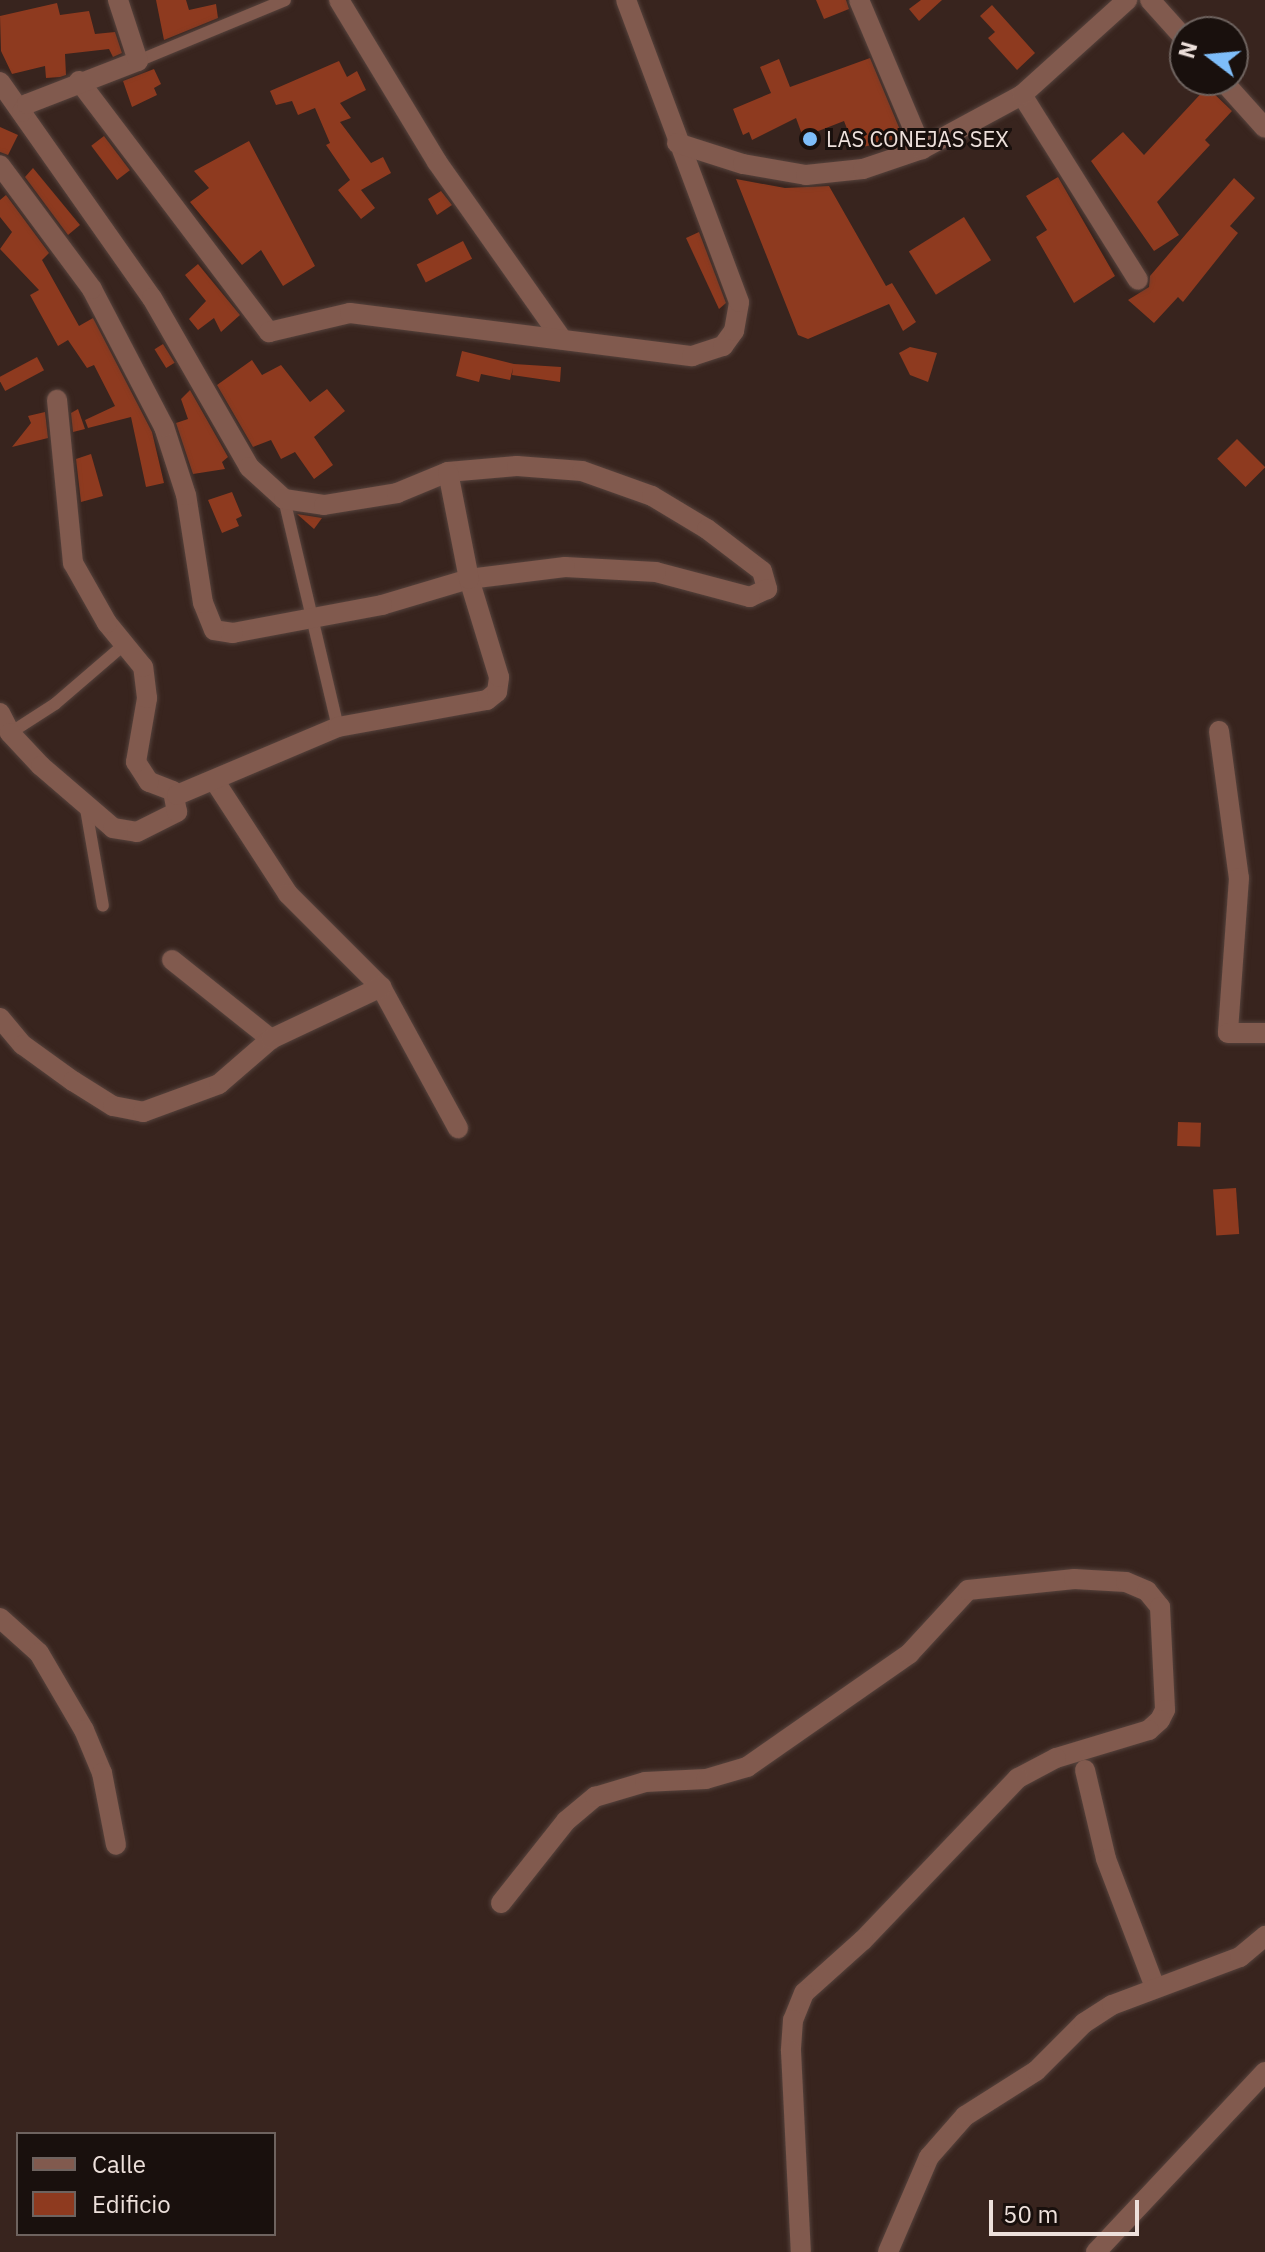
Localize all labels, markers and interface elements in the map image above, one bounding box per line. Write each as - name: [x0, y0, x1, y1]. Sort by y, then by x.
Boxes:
- north arrow: [1169, 16, 1249, 96]
- text: N: [1171, 38, 1204, 61]
- place label: LAS CONEJAS SEX: [826, 126, 1009, 152]
- marker: LAS CONEJAS SEX: [801, 130, 819, 148]
- legend: [16, 2132, 276, 2236]
- text: Calle: [92, 2148, 146, 2180]
- scale bar: [993, 2184, 1143, 2234]
- text: Edificio: [92, 2188, 171, 2220]
- text: 50 m: [1003, 2198, 1058, 2230]

